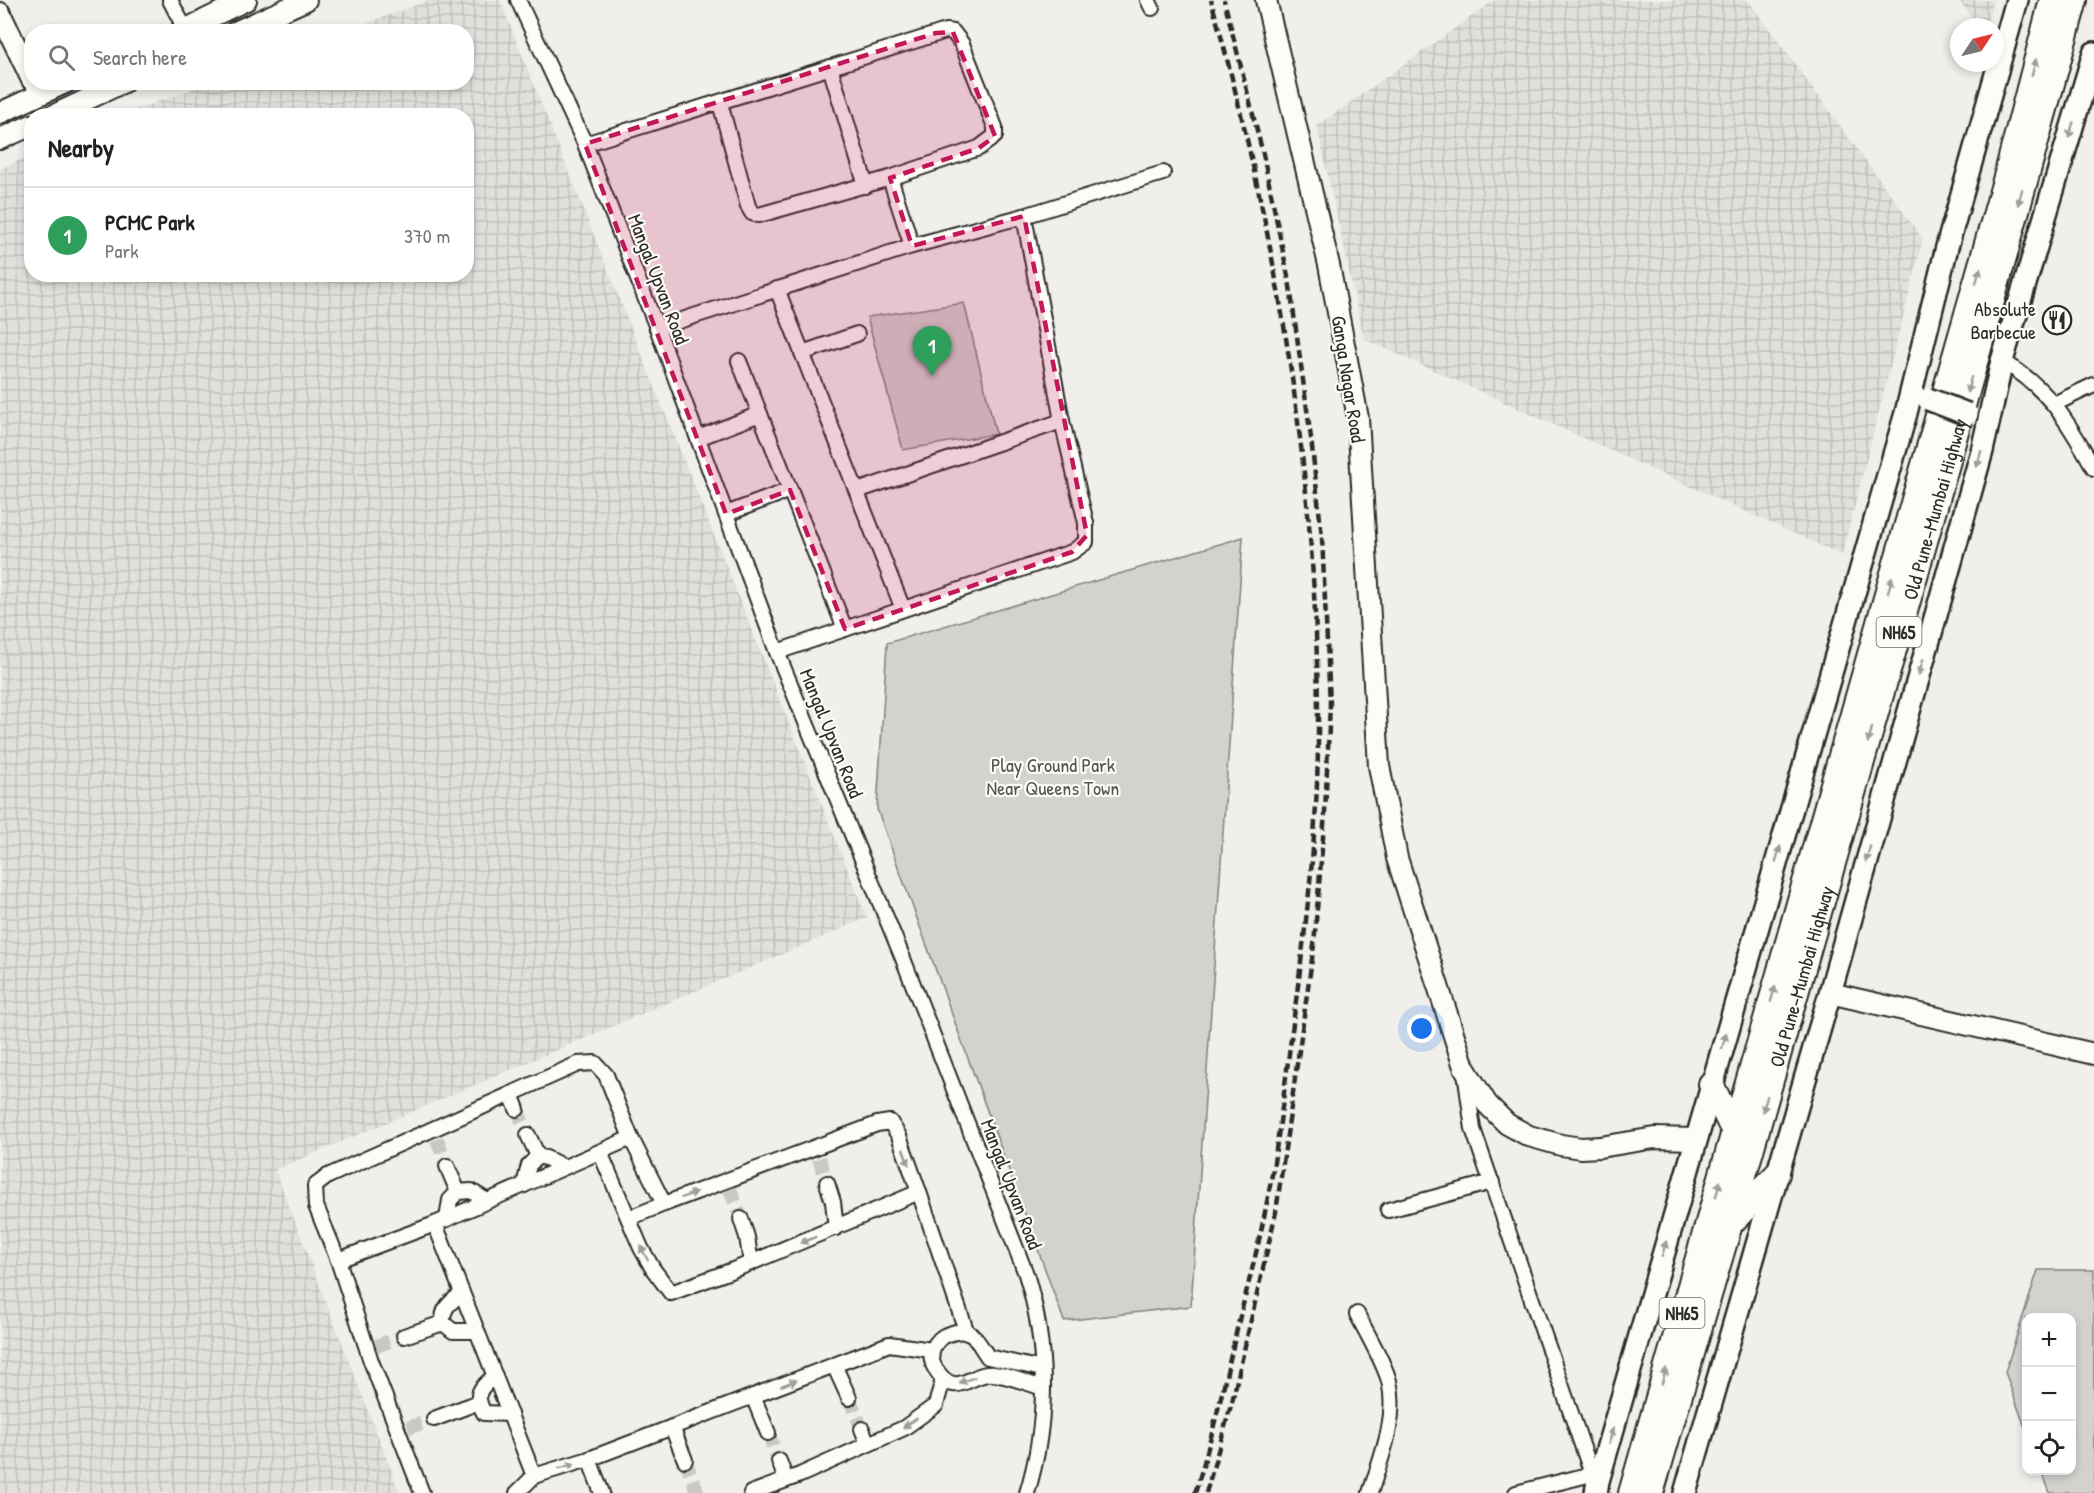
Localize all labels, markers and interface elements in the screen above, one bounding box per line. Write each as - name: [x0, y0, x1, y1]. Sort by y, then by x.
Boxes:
- north arrow: [1950, 18, 2004, 72]
- search box: [24, 24, 474, 90]
- icon: search: [45, 41, 78, 74]
- text: Search here: [93, 42, 187, 72]
- one-way arrow: [2030, 58, 2040, 77]
- one-way arrow: [2066, 121, 2075, 139]
- text: Nearby: [48, 130, 114, 165]
- one-way arrow: [2015, 188, 2024, 206]
- text: PCMC Park: [105, 207, 195, 237]
- street label: Mangal Upvan Road: [622, 210, 696, 348]
- text: 1: [64, 222, 71, 249]
- text: 370 m: [404, 222, 450, 249]
- text: Park: [105, 237, 138, 264]
- one-way arrow: [1974, 267, 1983, 285]
- place label: Absolute Barbecue: [1970, 295, 2036, 345]
- restaurant icon: Absolute Barbecue: [2041, 304, 2073, 336]
- street label: Ganga Nagar Road: [1326, 314, 1372, 445]
- pin: 1: [912, 326, 952, 376]
- one-way arrow: [1963, 376, 1973, 394]
- street label: Old Pune–Mumbai Highway: [1895, 415, 1973, 603]
- one-way arrow: [1974, 450, 1984, 468]
- one-way arrow: [1886, 575, 1895, 593]
- road number: NH65: [1876, 617, 1922, 647]
- one-way arrow: [1915, 658, 1925, 676]
- street label: Mangal Upvan Road: [794, 664, 870, 802]
- one-way arrow: [1865, 726, 1874, 744]
- park label: Play Ground Park Near Queens Town: [987, 751, 1119, 801]
- one-way arrow: [1774, 845, 1783, 863]
- one-way arrow: [1863, 846, 1872, 864]
- street label: Old Pune–Mumbai Highway: [1762, 882, 1839, 1070]
- one-way arrow: [1769, 985, 1778, 1003]
- your location: [1407, 1014, 1436, 1043]
- one-way arrow: [1720, 1032, 1729, 1050]
- one-way arrow: [1759, 1095, 1769, 1113]
- street label: Mangal Upvan Road: [975, 1115, 1049, 1253]
- one-way arrow: [902, 1148, 912, 1166]
- one-way arrow: [1714, 1180, 1723, 1198]
- one-way arrow: [680, 1189, 698, 1199]
- one-way arrow: [798, 1235, 816, 1245]
- one-way arrow: [1660, 1240, 1669, 1258]
- one-way arrow: [639, 1244, 649, 1261]
- road number: NH65: [1660, 1298, 1704, 1328]
- map controls: [2022, 1313, 2076, 1475]
- button: +: [2022, 1313, 2076, 1367]
- one-way arrow: [1660, 1367, 1669, 1385]
- button: −: [2022, 1367, 2076, 1421]
- one-way arrow: [958, 1376, 976, 1386]
- one-way arrow: [780, 1378, 798, 1388]
- one-way arrow: [903, 1417, 919, 1429]
- button: locate: [2022, 1421, 2076, 1475]
- one-way arrow: [1607, 1427, 1616, 1445]
- one-way arrow: [558, 1461, 576, 1470]

